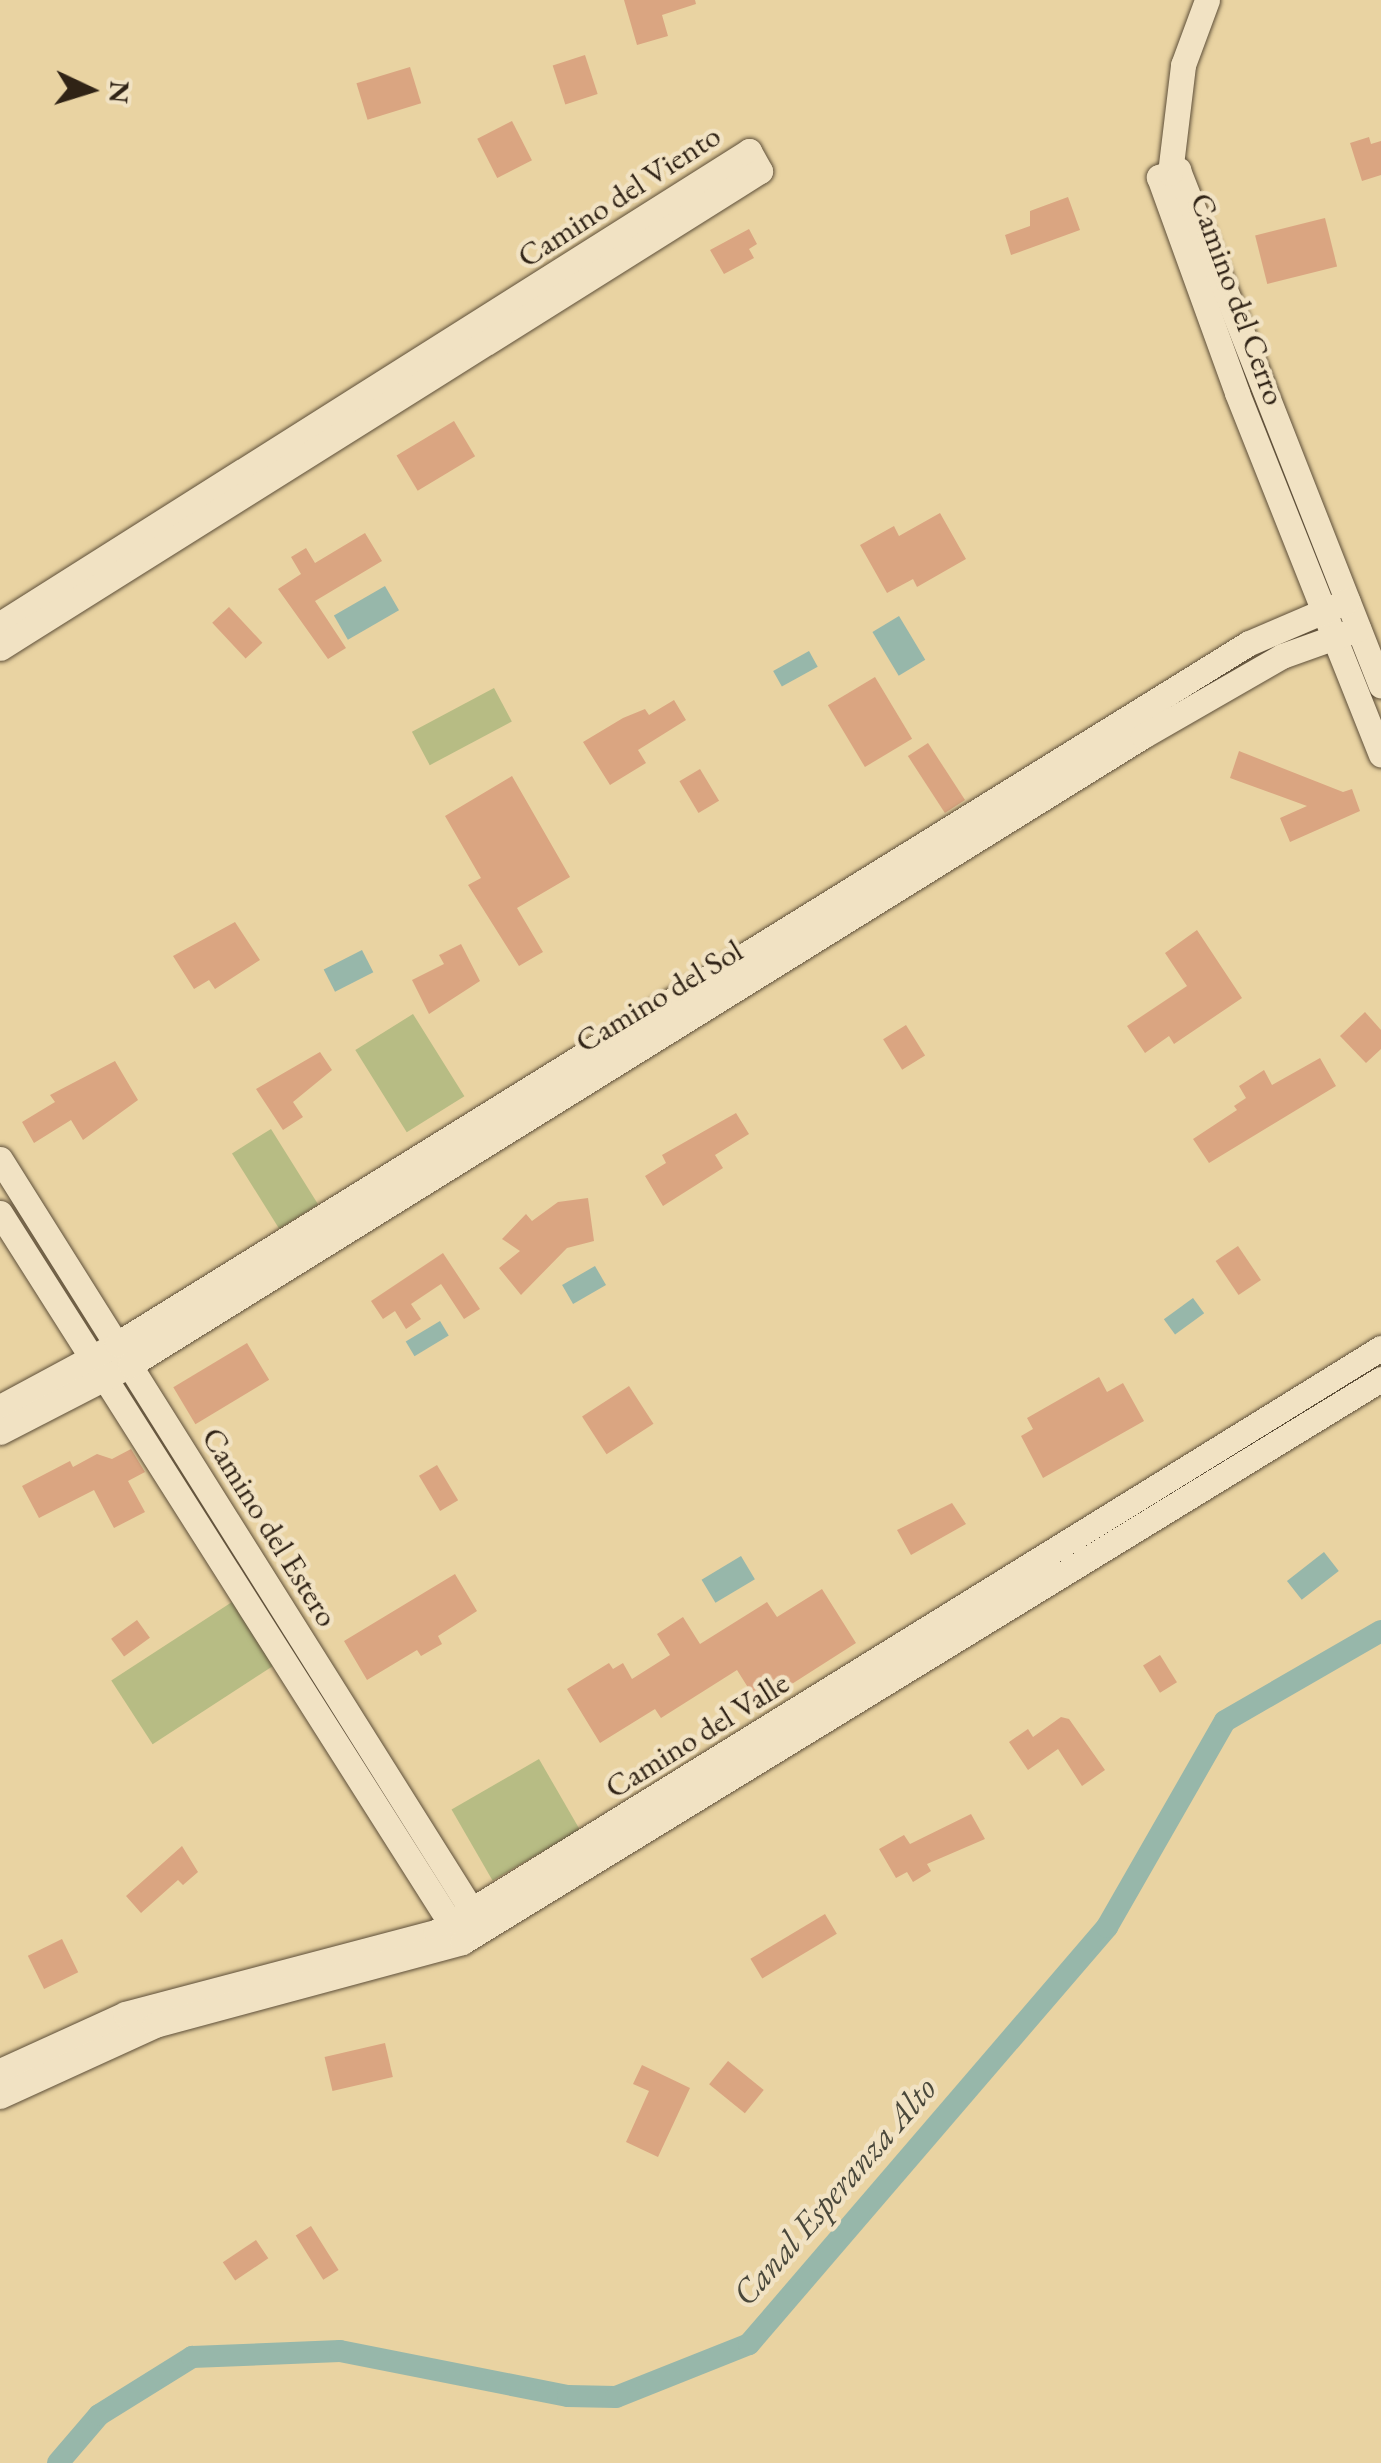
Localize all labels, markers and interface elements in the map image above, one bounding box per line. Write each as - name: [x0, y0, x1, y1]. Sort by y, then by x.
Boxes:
- north arrow: [40, 40, 140, 140]
- text: N: [101, 80, 139, 105]
- street label: Camino del Viento: [510, 116, 728, 276]
- street label: Camino del Cerro: [1182, 188, 1294, 410]
- street label: Camino del Sol: [569, 931, 749, 1061]
- street label: Camino del Estero: [193, 1420, 347, 1634]
- street label: Camino del Valle: [598, 1663, 796, 1807]
- water label: Canal Esperanza Alto: [723, 2068, 945, 2314]

